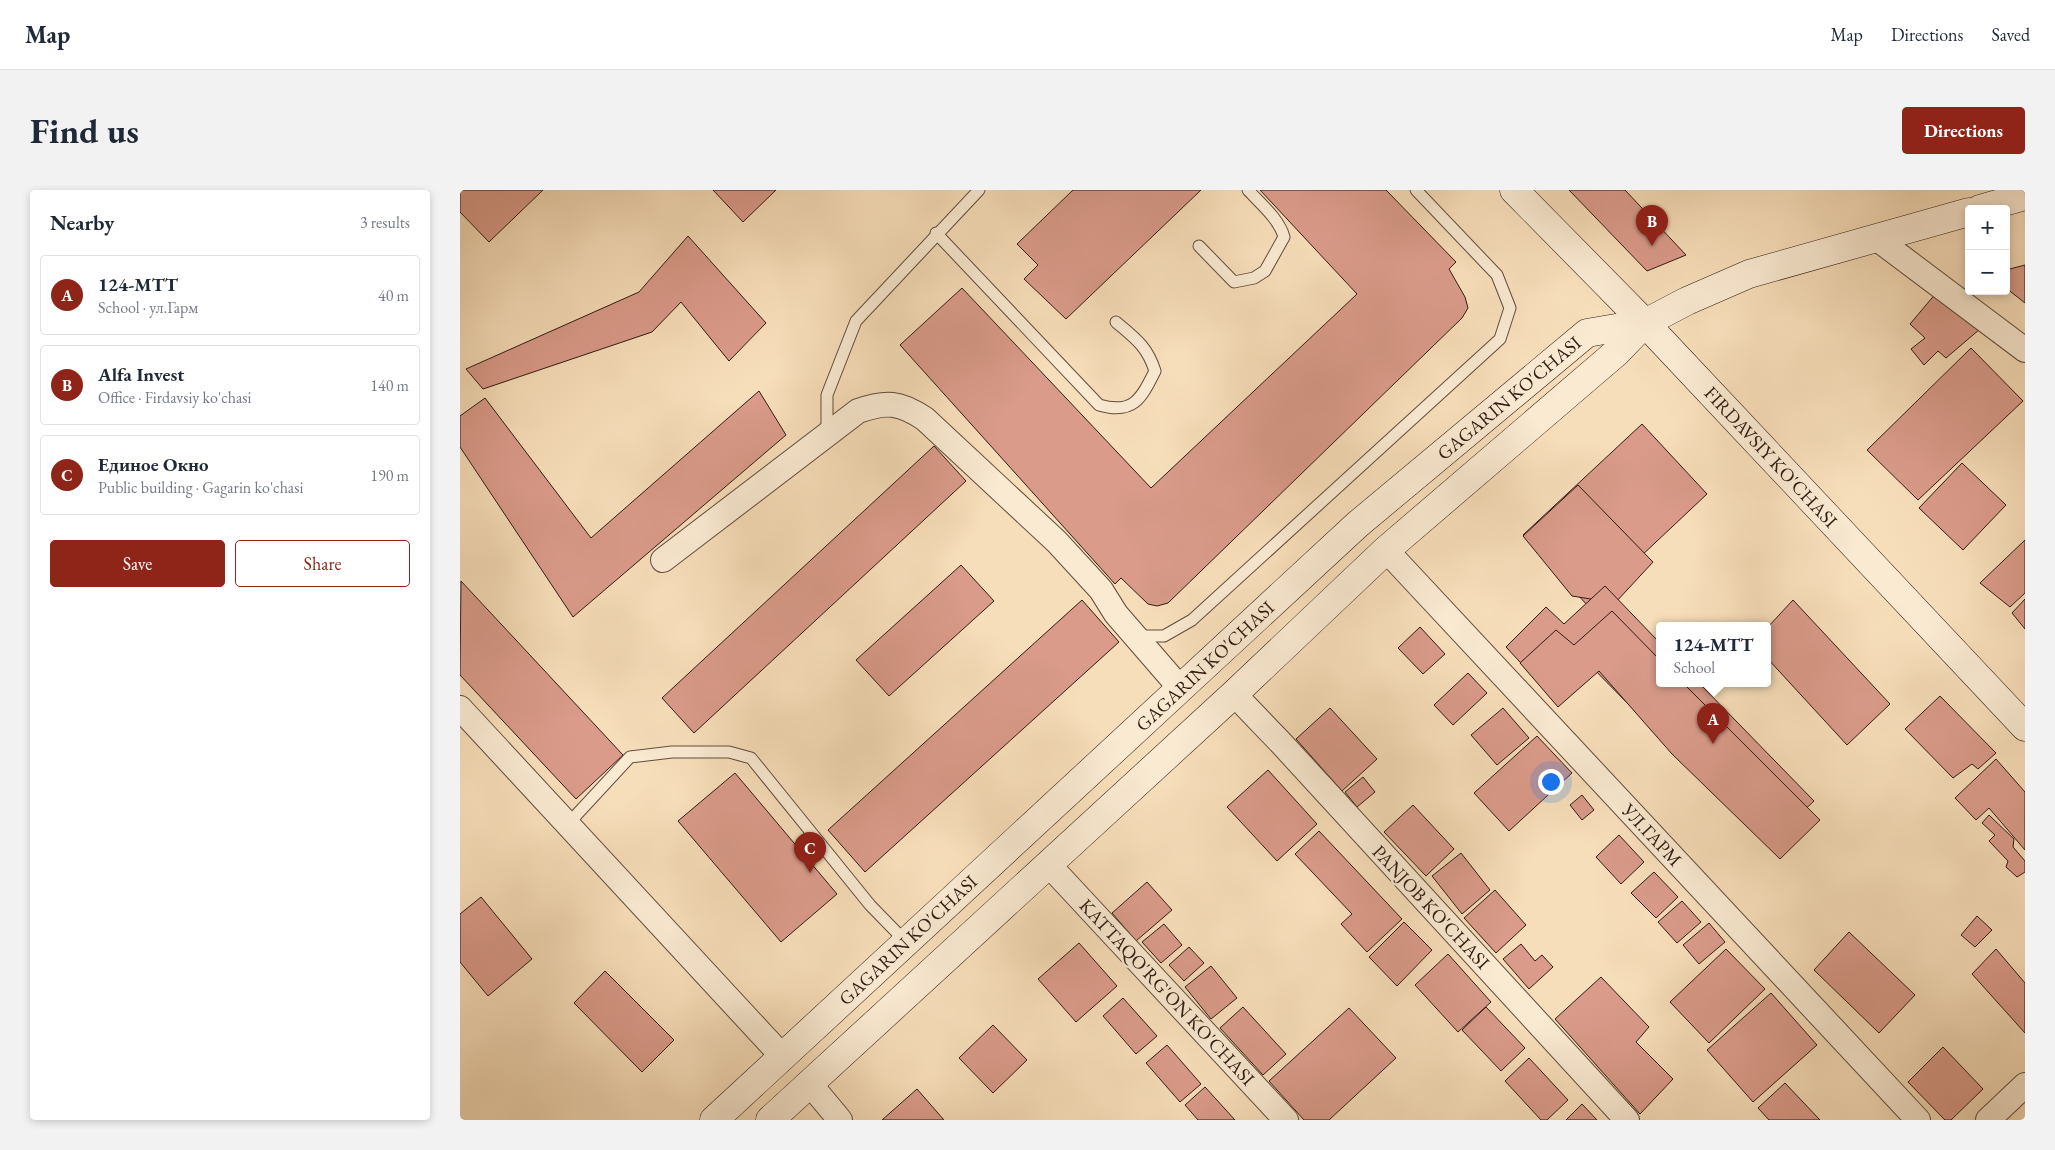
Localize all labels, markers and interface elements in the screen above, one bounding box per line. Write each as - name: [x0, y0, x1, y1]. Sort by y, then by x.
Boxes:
- text: Map: [25, 19, 70, 50]
- text: Map: [1831, 23, 1863, 46]
- text: Directions: [1891, 23, 1963, 46]
- text: Saved: [1991, 23, 2030, 46]
- button: Directions: [1902, 107, 2025, 154]
- text: Find us: [30, 108, 139, 153]
- pin: B: [1636, 205, 1668, 246]
- map controls: [1965, 205, 2010, 295]
- button: +: [1965, 205, 2010, 250]
- text: Nearby: [50, 209, 114, 236]
- text: 3 results: [360, 212, 410, 233]
- button: −: [1965, 250, 2010, 295]
- text: 124-MTT: [98, 272, 178, 297]
- text: A: [61, 285, 73, 306]
- text: 40 m: [378, 285, 409, 306]
- text: School · ул.Гарм: [98, 297, 198, 318]
- street label: GAGARIN KO'CHASI: [1432, 330, 1587, 466]
- text: Alfa Invest: [98, 362, 184, 387]
- text: B: [62, 375, 72, 396]
- text: 140 m: [370, 375, 409, 396]
- street label: FIRDAVSIY KO'CHASI: [1699, 381, 1844, 533]
- text: Office · Firdavsiy ko'chasi: [98, 387, 251, 408]
- text: Единое Окно: [98, 452, 209, 477]
- text: C: [61, 465, 73, 486]
- text: 190 m: [370, 465, 409, 486]
- text: Public building · Gagarin ko'chasi: [98, 477, 303, 498]
- button: Save: [50, 540, 225, 587]
- button: Share: [235, 540, 410, 587]
- street label: GAGARIN KO'CHASI: [1130, 595, 1280, 737]
- popup: [1656, 622, 1771, 687]
- text: 124-MTT: [1674, 632, 1754, 657]
- text: School: [1674, 657, 1715, 678]
- pin: A: [1697, 703, 1729, 744]
- your location: [1538, 769, 1564, 795]
- street label: УЛ.ГАРМ: [1616, 797, 1688, 872]
- pin: C: [794, 832, 826, 873]
- street label: PANJOB KO'CHASI: [1367, 839, 1496, 975]
- street label: GAGARIN KO'CHASI: [833, 869, 983, 1011]
- street label: KATTAQO'RG'ON KO'CHASI: [1074, 893, 1261, 1091]

